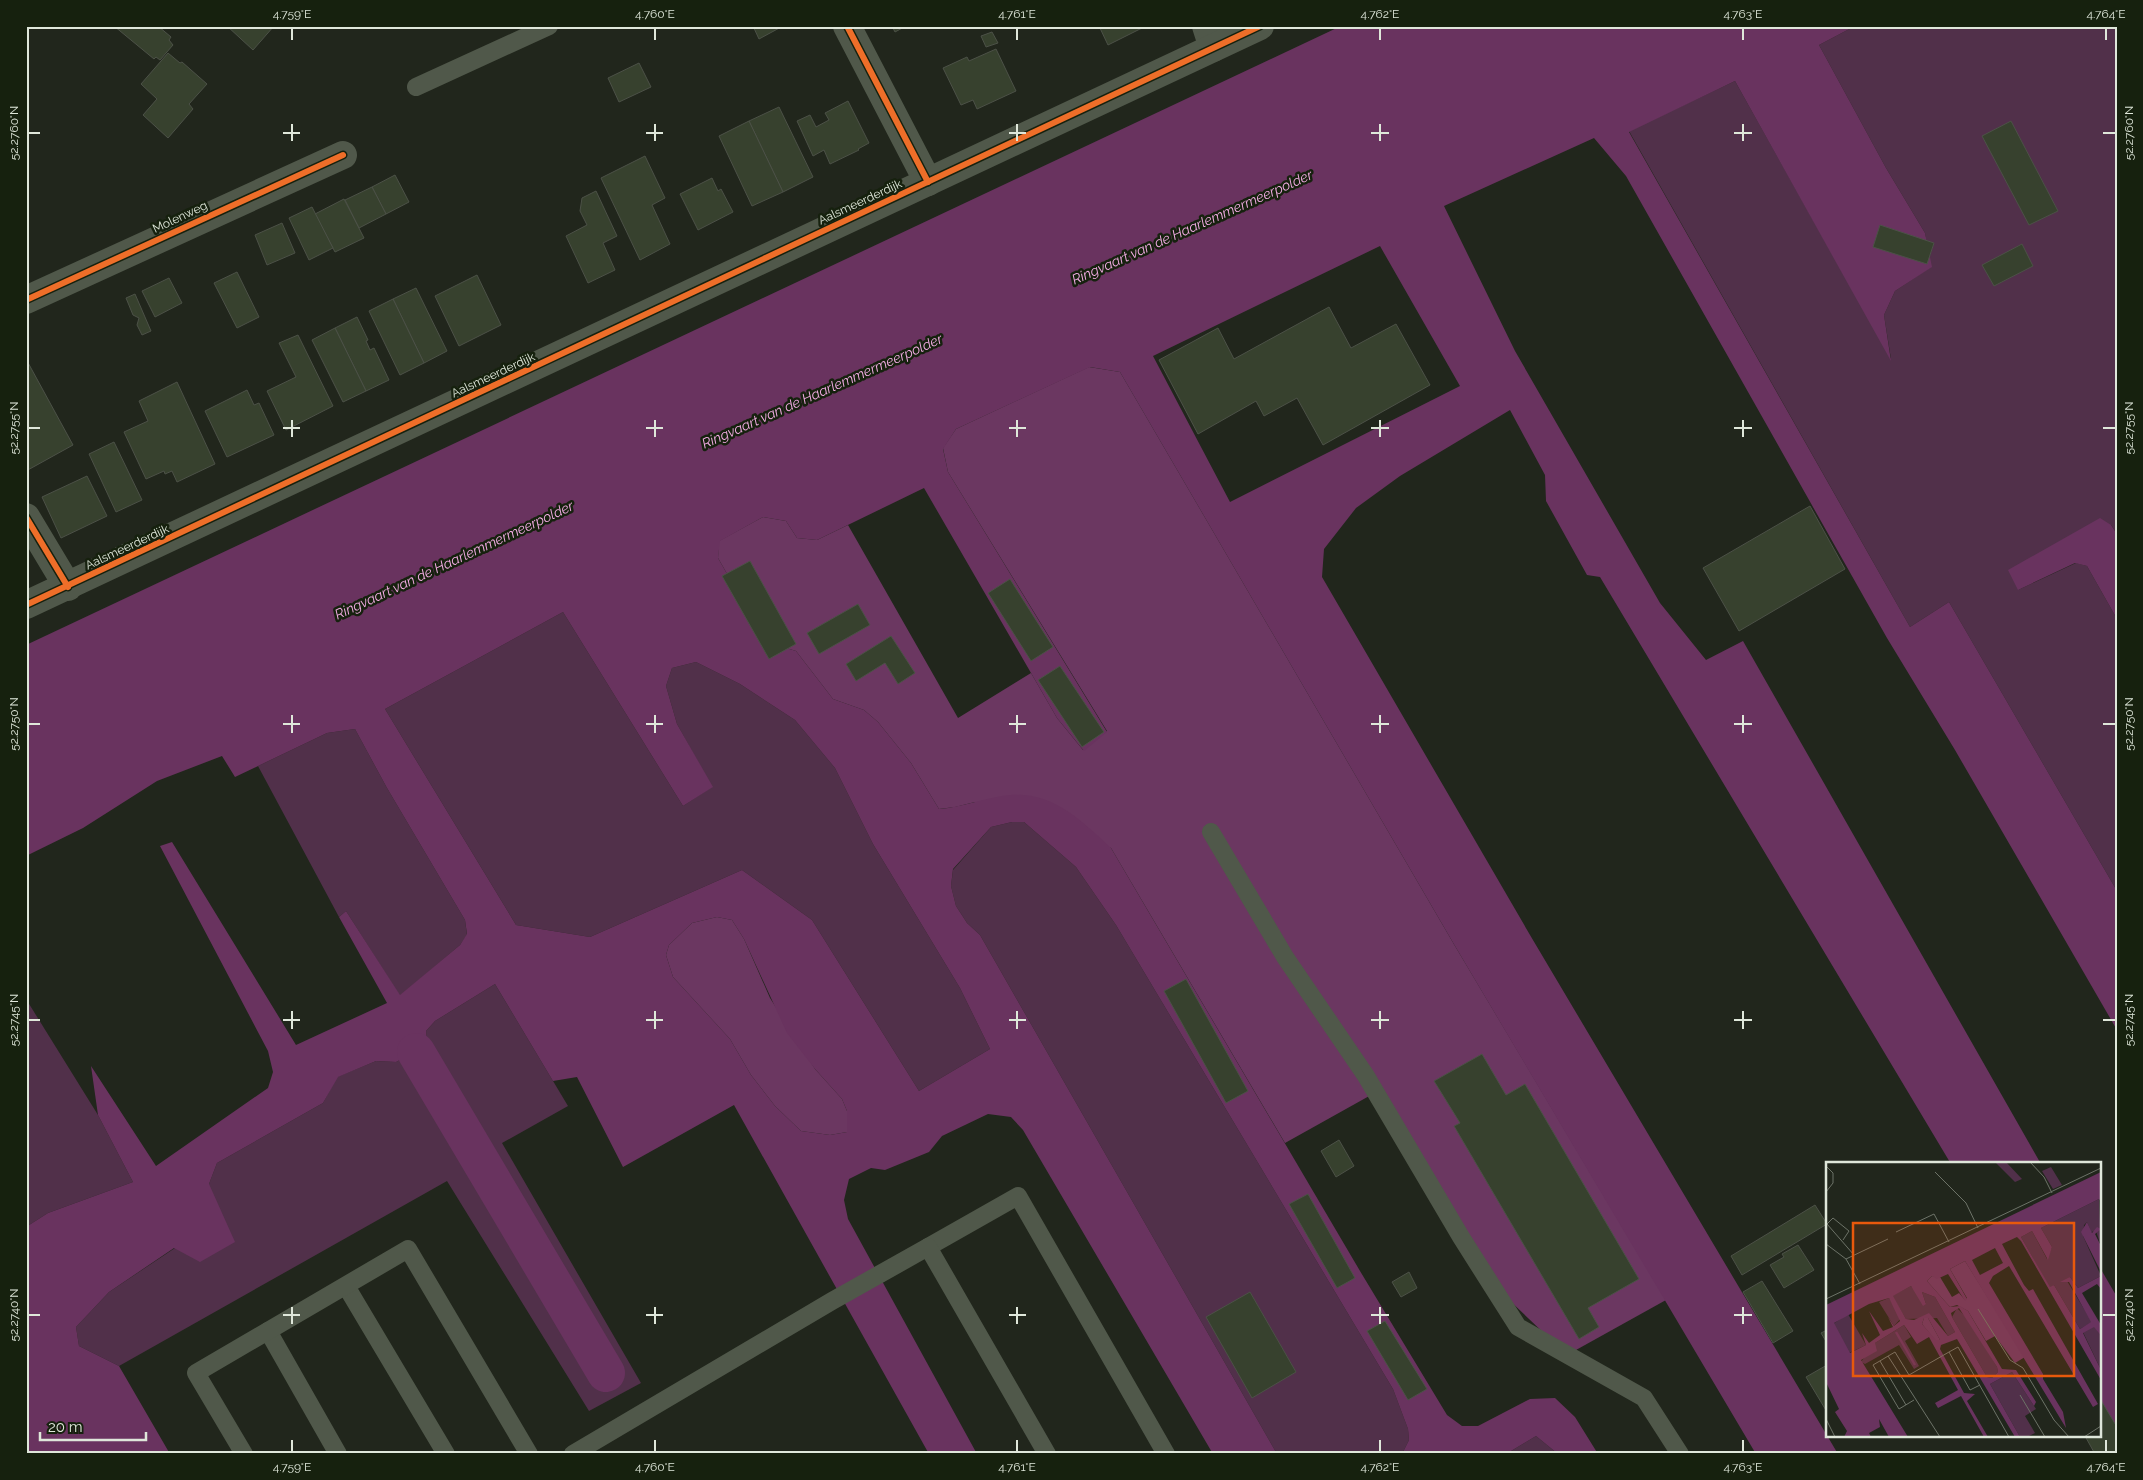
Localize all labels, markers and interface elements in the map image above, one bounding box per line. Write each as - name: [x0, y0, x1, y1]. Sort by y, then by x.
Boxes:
- text: 4.759°E: [273, 7, 311, 21]
- text: 4.760°E: [635, 7, 675, 21]
- text: 4.761°E: [998, 7, 1036, 21]
- text: 4.762°E: [1361, 7, 1399, 21]
- text: 4.763°E: [1724, 7, 1762, 21]
- text: 4.764°E: [2086, 7, 2126, 21]
- text: 52.2760°N: [7, 106, 21, 160]
- text: 52.2760°N: [2122, 106, 2136, 160]
- water label: Ringvaart van de Haarlemmermeerpolder: [1069, 166, 1316, 288]
- street label: Aalsmeerderdijk: [816, 176, 905, 227]
- street label: Molenweg: [150, 198, 210, 236]
- water label: Ringvaart van de Haarlemmermeerpolder: [699, 330, 946, 452]
- street label: Aalsmeerderdijk: [449, 349, 538, 400]
- text: 52.2755°N: [7, 401, 21, 455]
- text: 52.2755°N: [2122, 401, 2136, 455]
- water label: Ringvaart van de Haarlemmermeerpolder: [332, 497, 577, 623]
- street label: Aalsmeerderdijk: [83, 521, 172, 572]
- text: 52.2750°N: [7, 697, 21, 751]
- text: 52.2750°N: [2122, 697, 2136, 751]
- text: 52.2745°N: [7, 994, 21, 1046]
- text: 52.2745°N: [2122, 994, 2136, 1046]
- inset map: [1826, 1162, 2100, 1438]
- text: 52.2740°N: [7, 1288, 21, 1342]
- text: 52.2740°N: [2122, 1288, 2136, 1342]
- scale bar: [40, 1410, 146, 1442]
- text: 20 m: [48, 1418, 83, 1436]
- text: 4.759°E: [273, 1460, 311, 1474]
- text: 4.760°E: [635, 1460, 675, 1474]
- text: 4.761°E: [998, 1460, 1036, 1474]
- text: 4.762°E: [1361, 1460, 1399, 1474]
- text: 4.763°E: [1724, 1460, 1762, 1474]
- text: 4.764°E: [2086, 1460, 2126, 1474]

